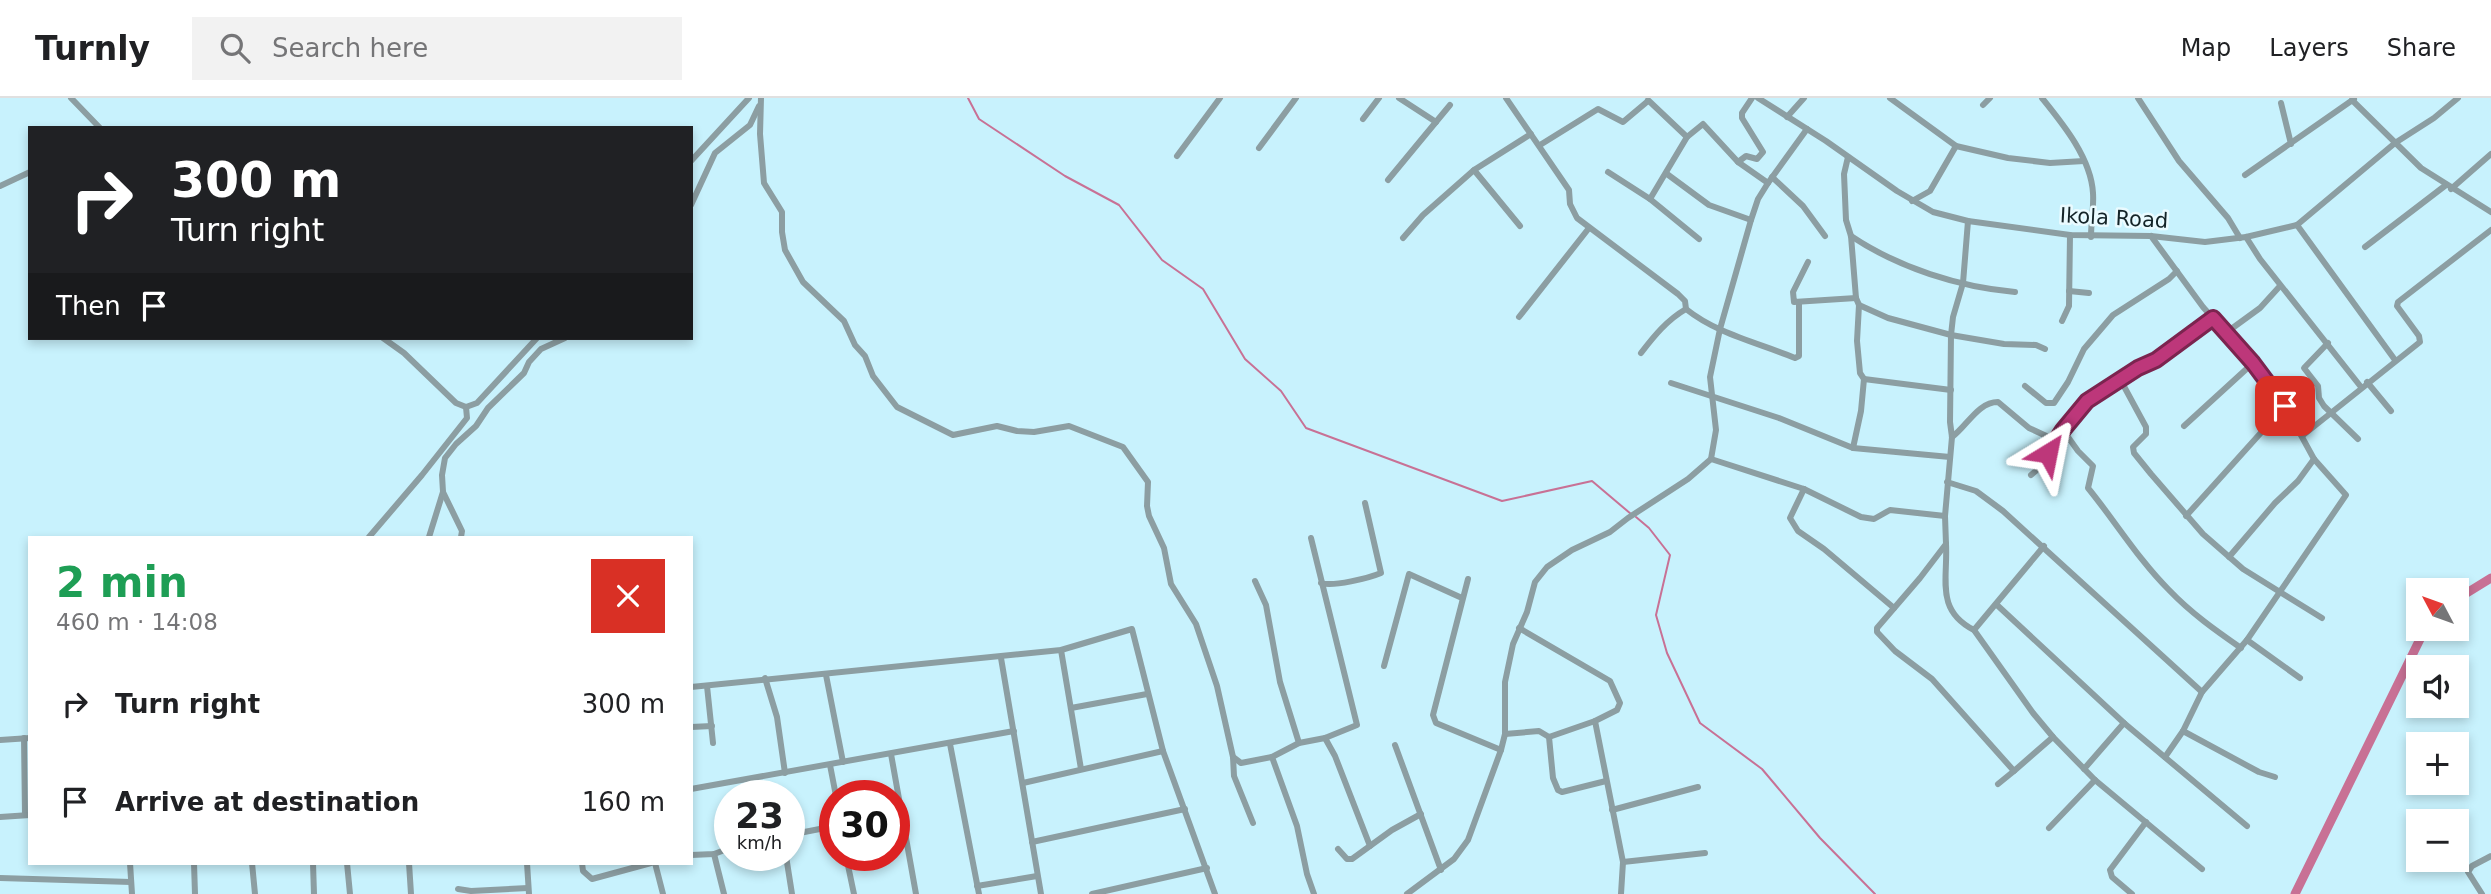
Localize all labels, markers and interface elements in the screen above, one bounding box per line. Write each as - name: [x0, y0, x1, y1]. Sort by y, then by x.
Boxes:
- search box: [192, 17, 682, 80]
- text: Turnly: [35, 29, 150, 68]
- icon: search: [216, 29, 254, 67]
- text: Search here: [272, 33, 428, 63]
- text: Map: [2181, 34, 2231, 62]
- text: Layers: [2269, 34, 2349, 62]
- text: Share: [2387, 34, 2456, 62]
- text: 300 m: [171, 152, 341, 209]
- icon: right: [56, 154, 147, 245]
- street label: Ikola Road: [2059, 203, 2169, 233]
- text: Turn right: [171, 211, 324, 249]
- icon: arrive: [135, 287, 173, 325]
- text: Then: [56, 291, 121, 321]
- pin: [2255, 376, 2315, 436]
- icon: arrive: [2266, 387, 2304, 425]
- position arrow: [2011, 416, 2085, 490]
- text: 2 min: [56, 558, 188, 607]
- button: close: [591, 559, 665, 633]
- north arrow: [2406, 578, 2469, 640]
- map controls: [2406, 578, 2469, 872]
- text: 460 m · 14:08: [56, 609, 218, 635]
- button: sound: [2406, 655, 2469, 718]
- icon: right: [56, 685, 94, 723]
- text: Turn right: [115, 689, 260, 719]
- text: 300 m: [582, 689, 665, 719]
- button: +: [2406, 732, 2469, 795]
- speed limit sign: 30: [819, 780, 910, 871]
- icon: arrive: [56, 783, 94, 821]
- text: Arrive at destination: [115, 787, 419, 817]
- text: 160 m: [582, 787, 665, 817]
- text: 23: [735, 796, 784, 836]
- button: −: [2406, 809, 2469, 872]
- text: km/h: [737, 832, 782, 853]

